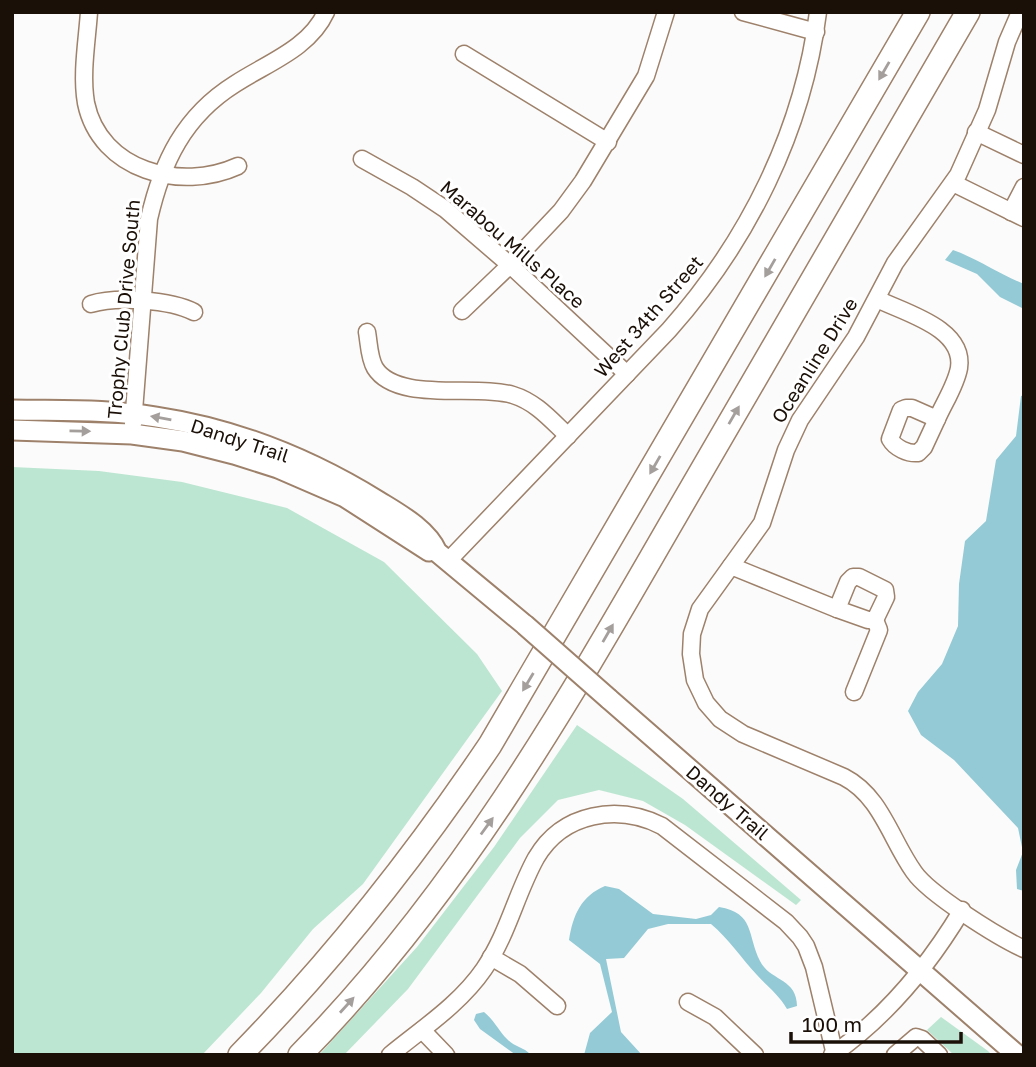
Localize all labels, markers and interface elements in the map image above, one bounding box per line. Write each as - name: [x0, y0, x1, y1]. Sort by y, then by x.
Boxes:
- one-way arrow: [878, 62, 890, 81]
- street label: Marabou Mills Place: [436, 175, 590, 313]
- street label: Trophy Club Drive South: [102, 198, 144, 420]
- street label: West 34th Street: [589, 250, 707, 382]
- one-way arrow: [764, 258, 776, 278]
- street label: Oceanline Drive: [766, 293, 862, 427]
- one-way arrow: [728, 405, 740, 425]
- one-way arrow: [150, 412, 172, 423]
- street label: Dandy Trail: [188, 413, 292, 467]
- one-way arrow: [70, 426, 92, 437]
- one-way arrow: [649, 455, 662, 474]
- one-way arrow: [602, 623, 614, 643]
- one-way arrow: [522, 673, 535, 692]
- street label: Dandy Trail: [682, 760, 774, 844]
- one-way arrow: [480, 817, 494, 835]
- one-way arrow: [339, 996, 354, 1013]
- scale bar: [791, 1000, 961, 1044]
- text: 100 m: [802, 1011, 862, 1037]

